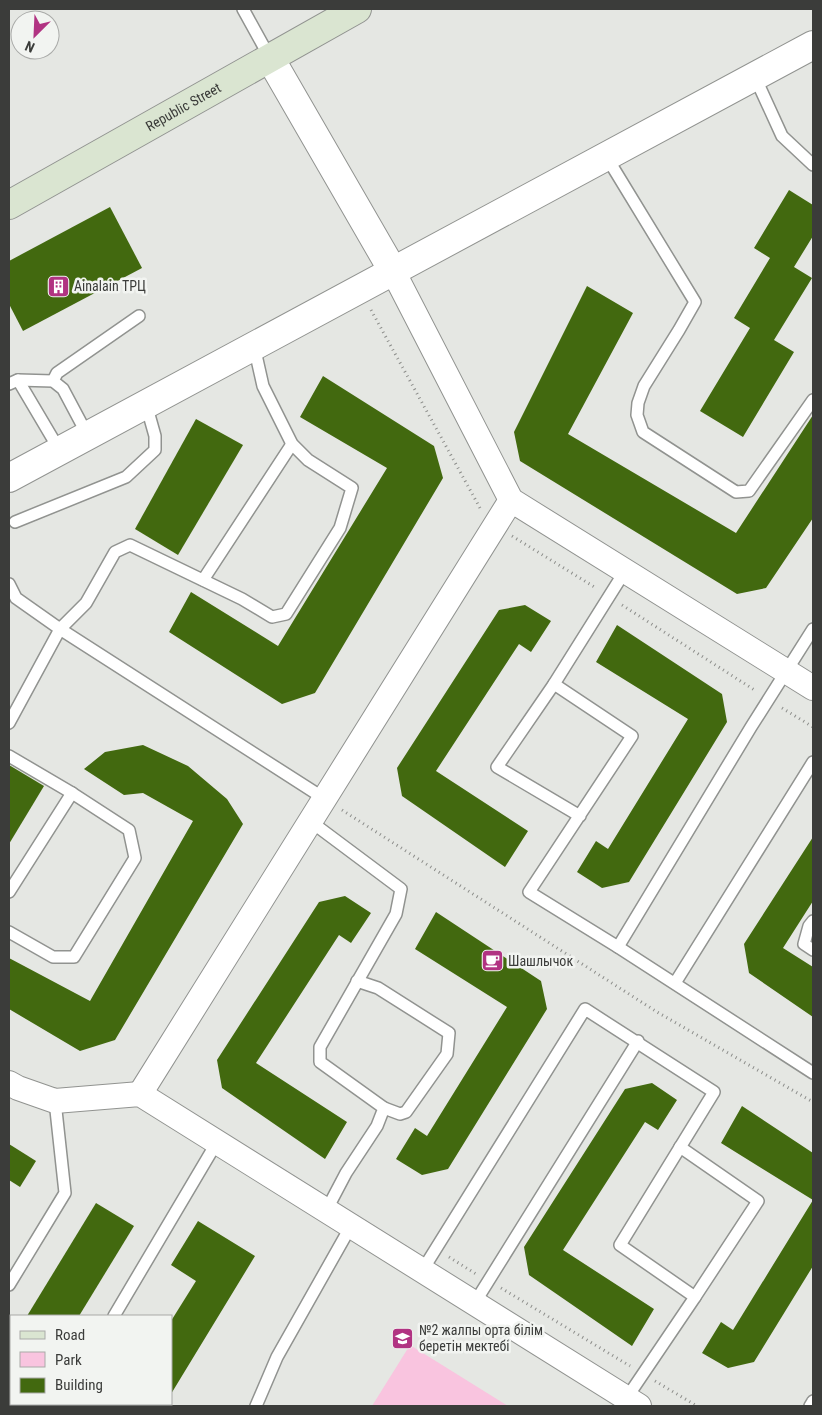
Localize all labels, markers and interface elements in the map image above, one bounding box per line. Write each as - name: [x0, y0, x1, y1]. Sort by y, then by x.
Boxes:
- north arrow: [10, 10, 60, 60]
- text: N: [23, 38, 37, 56]
- street label: Republic Street: [143, 79, 224, 134]
- building icon: Ainalain ТРЦ: [46, 274, 70, 298]
- place label: Ainalain ТРЦ: [74, 278, 146, 294]
- cafe icon: Шашлычок: [480, 949, 504, 973]
- place label: Шашлычок: [508, 953, 573, 969]
- legend: [10, 1315, 172, 1405]
- place label: №2 жалпы орта білім беретін мектебі: [419, 1322, 543, 1354]
- text: Road: [55, 1326, 85, 1344]
- school or university icon: №2 жалпы орта білім беретін мектебі: [391, 1326, 415, 1350]
- text: Park: [55, 1351, 82, 1369]
- text: Building: [55, 1376, 103, 1394]

